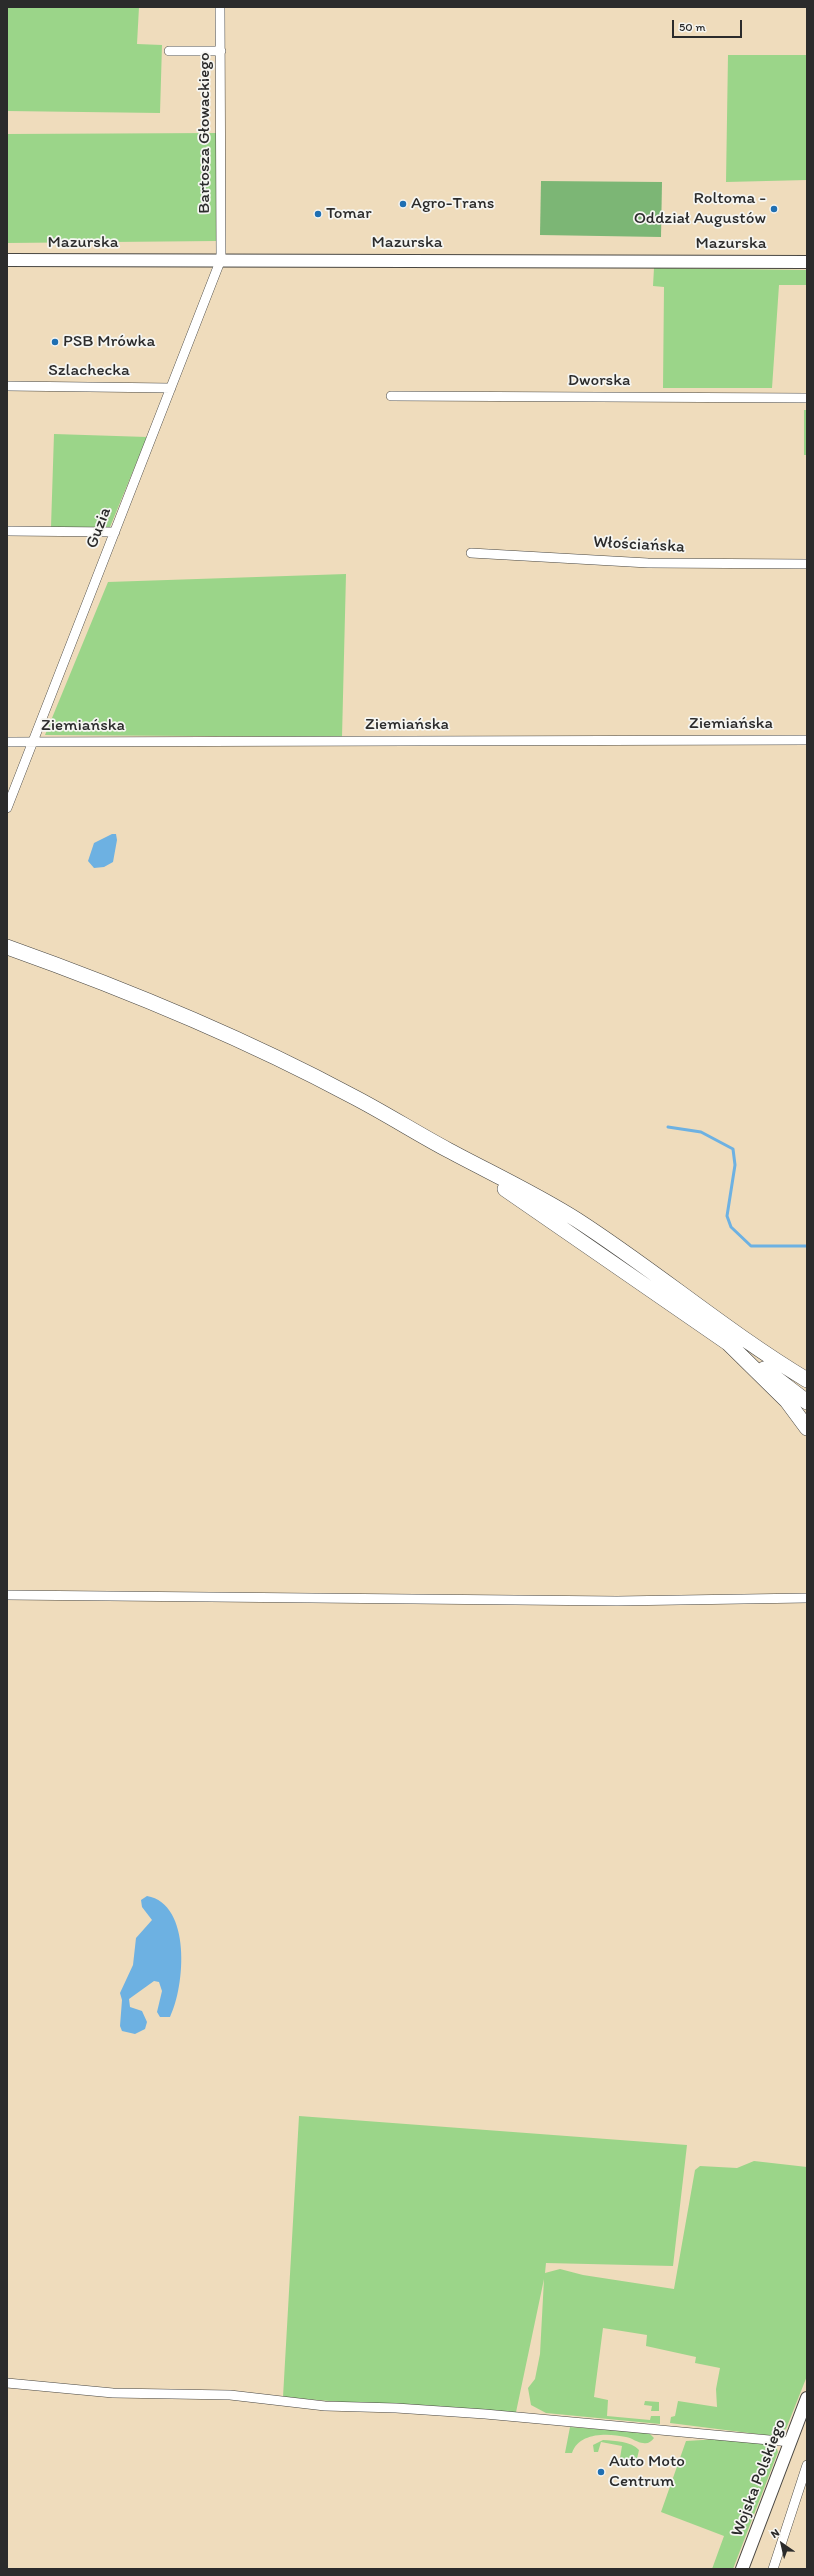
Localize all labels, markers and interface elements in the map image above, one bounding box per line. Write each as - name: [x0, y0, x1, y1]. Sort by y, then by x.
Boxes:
- scale bar: [674, 12, 744, 38]
- text: 50 m: [679, 20, 705, 34]
- street label: Bartosza Głowackiego: [195, 52, 215, 214]
- place label: Roltoma - Oddział Augustów: [634, 189, 766, 229]
- place label: Agro-Trans: [411, 194, 494, 214]
- marker: Agro-Trans: [398, 199, 408, 209]
- place label: Tomar: [326, 204, 372, 224]
- marker: Roltoma - Oddział Augustów: [769, 204, 779, 214]
- marker: Tomar: [313, 209, 323, 219]
- street label: Mazurska: [47, 233, 119, 253]
- street label: Mazurska: [371, 233, 443, 253]
- street label: Mazurska: [695, 234, 767, 254]
- place label: PSB Mrówka: [63, 332, 155, 352]
- marker: PSB Mrówka: [50, 337, 60, 347]
- street label: Szlachecka: [48, 361, 130, 381]
- street label: Dworska: [568, 371, 630, 391]
- street label: Guzia: [82, 505, 116, 551]
- street label: Włościańska: [593, 532, 685, 558]
- street label: Ziemiańska: [689, 714, 773, 734]
- street label: Ziemiańska: [365, 715, 449, 735]
- street label: Ziemiańska: [41, 716, 125, 736]
- street label: Wojska Polskiego: [727, 2416, 791, 2540]
- place label: Auto Moto Centrum: [609, 2452, 685, 2492]
- marker: Auto Moto Centrum: [596, 2467, 606, 2477]
- north arrow: [762, 2524, 802, 2564]
- text: N: [768, 2526, 782, 2541]

